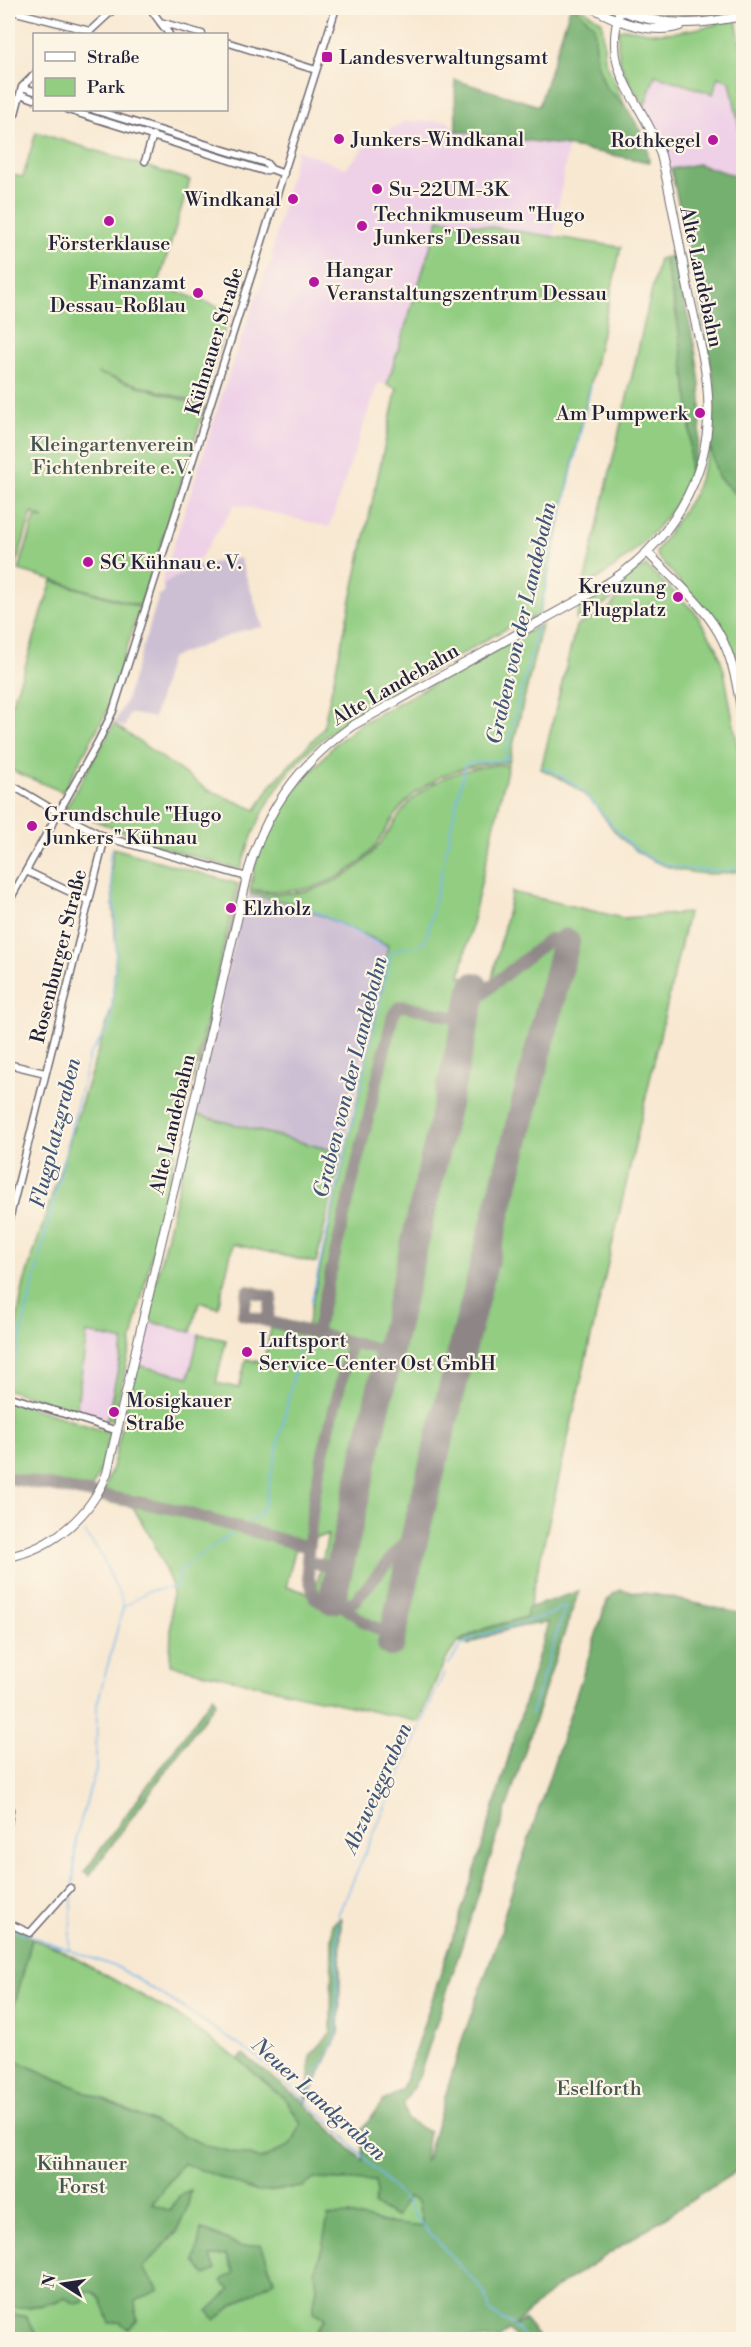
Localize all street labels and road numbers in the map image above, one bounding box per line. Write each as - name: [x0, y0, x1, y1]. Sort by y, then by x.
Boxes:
- street label: Alte Landebahn: [673, 204, 728, 350]
- street label: Kühnauer Straße: [181, 265, 250, 418]
- street label: Alte Landebahn: [327, 639, 464, 732]
- street label: Rosenburger Straße: [26, 867, 93, 1046]
- street label: Alte Landebahn: [145, 1052, 202, 1198]

